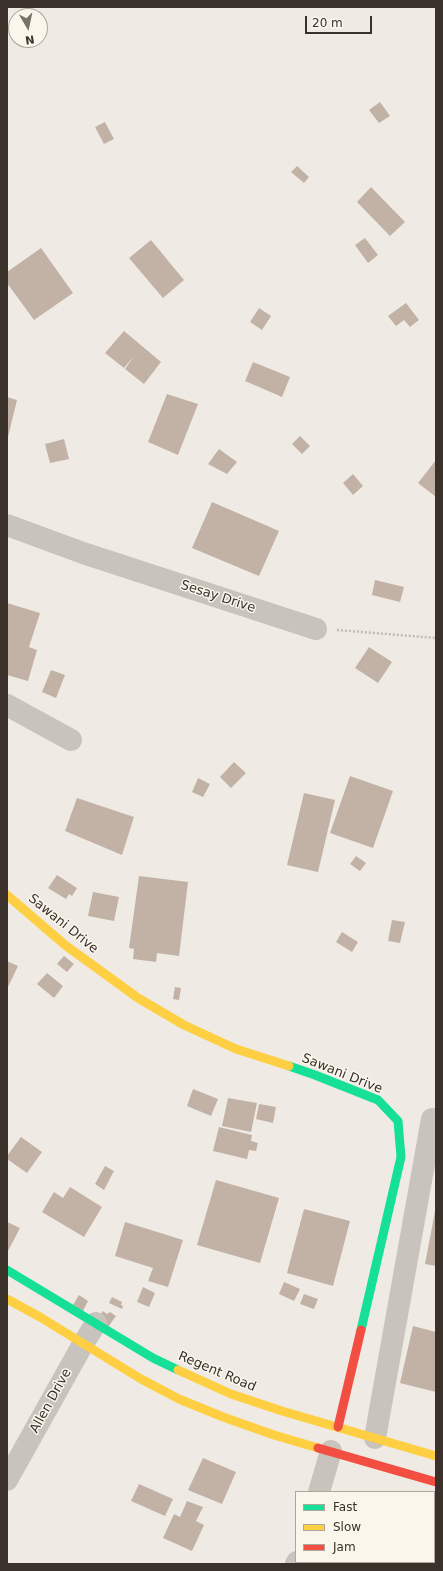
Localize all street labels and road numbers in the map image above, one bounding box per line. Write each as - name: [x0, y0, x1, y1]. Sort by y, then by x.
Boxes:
- street label: Sesay Drive: [179, 578, 257, 616]
- street label: Sawani Drive: [25, 891, 101, 957]
- street label: Sawani Drive: [299, 1051, 385, 1097]
- street label: Regent Road: [176, 1349, 258, 1395]
- street label: Allen Drive: [27, 1366, 75, 1436]

